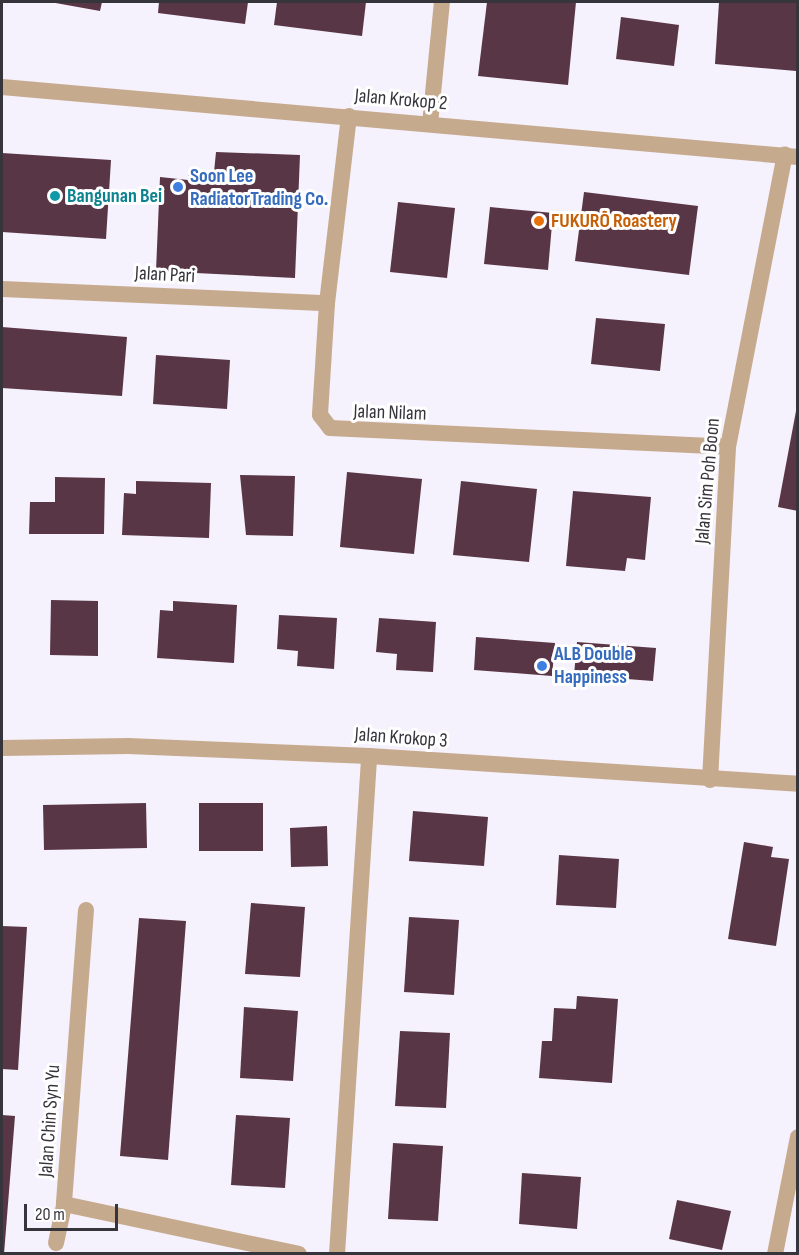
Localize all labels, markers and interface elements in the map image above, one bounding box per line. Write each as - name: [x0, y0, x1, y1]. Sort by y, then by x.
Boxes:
- street label: Jalan Krokop 2: [354, 84, 448, 116]
- place label: Soon Lee RadiatorTrading Co.: [190, 164, 328, 211]
- marker: Soon Lee RadiatorTrading Co.: [171, 180, 185, 194]
- place label: Bangunan Bei: [67, 184, 162, 208]
- marker: Bangunan Bei: [48, 189, 62, 203]
- place label: FUKURŌ Roastery: [551, 209, 677, 233]
- marker: FUKURŌ Roastery: [532, 214, 546, 228]
- street label: Jalan Pari: [134, 261, 196, 289]
- street label: Jalan Nilam: [353, 400, 427, 426]
- street label: Jalan Sim Poh Boon: [691, 417, 725, 545]
- place label: ALB Double Happiness: [554, 642, 633, 689]
- marker: ALB Double Happiness: [535, 659, 549, 673]
- street label: Jalan Krokop 3: [354, 723, 448, 753]
- street label: Jalan Chin Syn Yu: [34, 1064, 66, 1178]
- scale bar: [27, 1192, 122, 1230]
- text: 20 m: [35, 1204, 65, 1225]

